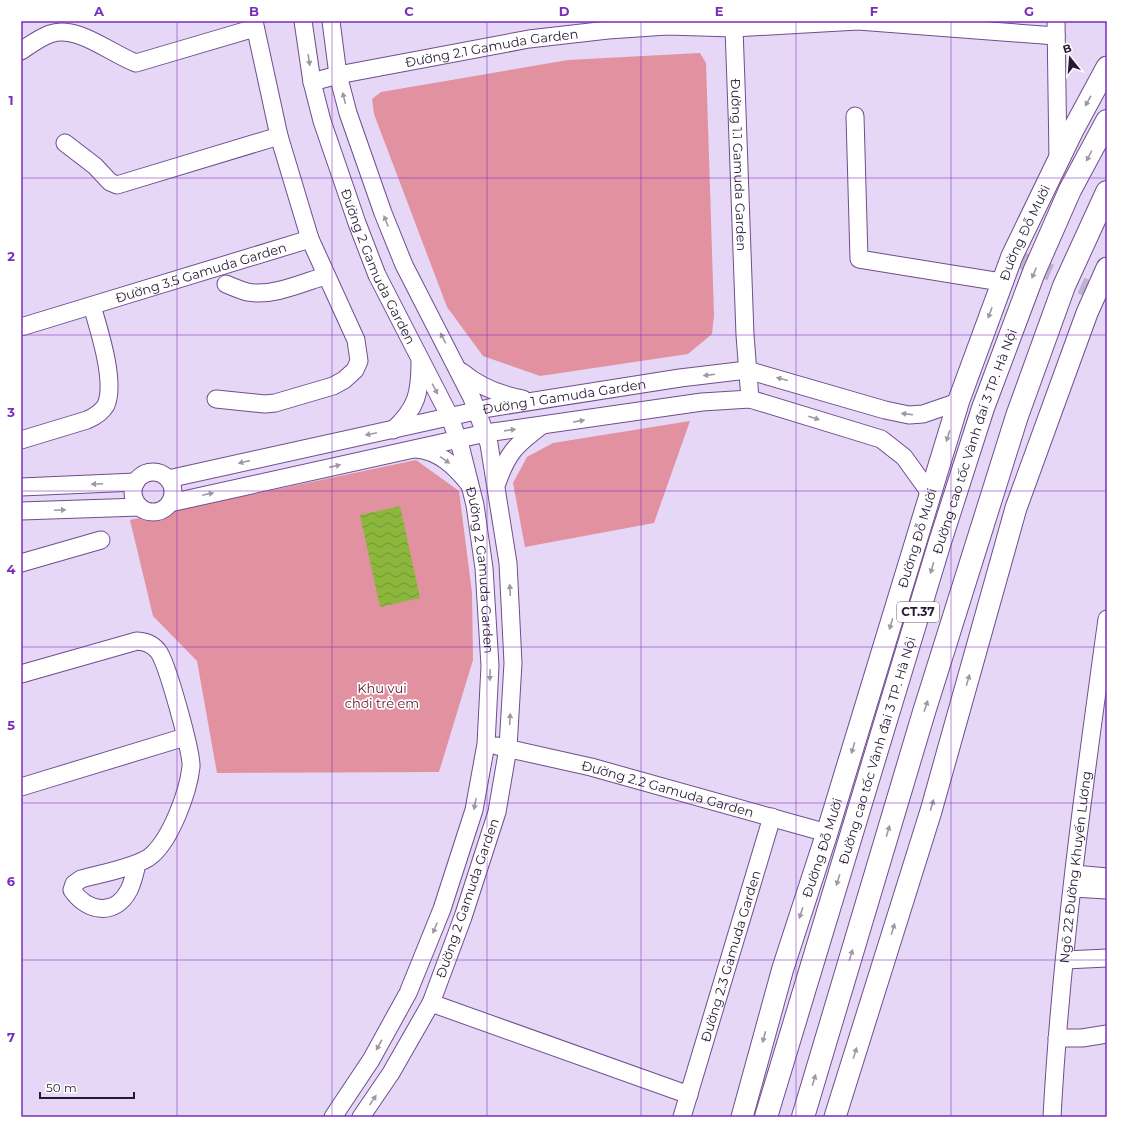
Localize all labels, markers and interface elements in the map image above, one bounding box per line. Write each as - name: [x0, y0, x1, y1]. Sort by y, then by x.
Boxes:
- text: A: [93, 3, 105, 19]
- text: B: [249, 3, 259, 19]
- text: C: [404, 3, 414, 19]
- text: D: [559, 3, 570, 19]
- text: E: [715, 3, 724, 19]
- text: F: [870, 3, 878, 19]
- text: G: [1024, 3, 1034, 19]
- street label: Đường 2.1 Gamuda Garden: [404, 25, 579, 70]
- north arrow: [1050, 38, 1090, 78]
- text: B: [1061, 41, 1073, 56]
- one-way arrow: [306, 53, 312, 66]
- street label: Đường 1.1 Gamuda Garden: [728, 78, 750, 251]
- text: 1: [8, 92, 14, 108]
- one-way arrow: [341, 92, 347, 104]
- one-way arrow: [1085, 95, 1092, 107]
- one-way arrow: [1085, 150, 1092, 161]
- street label: Đường Đỗ Mười: [996, 182, 1053, 283]
- street label: Đường 2 Gamuda Garden: [338, 187, 419, 347]
- one-way arrow: [383, 214, 389, 226]
- street label: Đường 3.5 Gamuda Garden: [113, 239, 288, 306]
- text: 2: [7, 248, 15, 264]
- one-way arrow: [1030, 268, 1036, 280]
- one-way arrow: [987, 307, 993, 319]
- street label: Đường cao tốc Vành đai 3 TP. Hà Nội: [929, 327, 1020, 556]
- one-way arrow: [439, 332, 446, 344]
- one-way arrow: [703, 372, 715, 378]
- street label: Đường 1 Gamuda Garden: [481, 375, 647, 417]
- one-way arrow: [776, 376, 788, 382]
- one-way arrow: [432, 383, 438, 394]
- text: 3: [6, 404, 15, 420]
- one-way arrow: [901, 410, 914, 417]
- one-way arrow: [808, 415, 820, 421]
- one-way arrow: [573, 418, 585, 424]
- one-way arrow: [504, 427, 516, 433]
- one-way arrow: [945, 430, 951, 442]
- one-way arrow: [365, 432, 377, 438]
- one-way arrow: [440, 456, 451, 464]
- one-way arrow: [238, 460, 250, 466]
- one-way arrow: [329, 463, 341, 469]
- one-way arrow: [90, 481, 103, 487]
- street label: Đường 2 Gamuda Garden: [463, 485, 497, 654]
- street label: Đường Đỗ Mười: [894, 486, 940, 590]
- one-way arrow: [202, 491, 214, 497]
- one-way arrow: [54, 507, 67, 513]
- text: 4: [7, 561, 16, 577]
- one-way arrow: [929, 562, 935, 574]
- one-way arrow: [506, 584, 513, 596]
- road number: CT.37: [897, 602, 939, 622]
- one-way arrow: [887, 618, 893, 630]
- street label: Đường cao tốc Vành đai 3 TP. Hà Nội: [835, 635, 919, 866]
- one-way arrow: [486, 669, 493, 681]
- one-way arrow: [965, 673, 971, 685]
- park label: Khu vui chơi trẻ em: [345, 680, 419, 711]
- one-way arrow: [923, 700, 929, 712]
- one-way arrow: [506, 713, 513, 725]
- text: 5: [7, 717, 15, 733]
- one-way arrow: [850, 743, 856, 755]
- street label: Đường 2.2 Gamuda Garden: [580, 757, 756, 820]
- street label: Ngõ 22 Đường Khuyến Lương: [1056, 770, 1094, 964]
- street label: Đường Đỗ Mười: [799, 796, 845, 900]
- one-way arrow: [471, 798, 477, 810]
- one-way arrow: [929, 798, 935, 810]
- street label: Đường 2 Gamuda Garden: [432, 816, 502, 980]
- one-way arrow: [885, 824, 891, 836]
- street label: Đường 2.3 Gamuda Garden: [697, 868, 764, 1044]
- text: 6: [7, 873, 16, 889]
- one-way arrow: [835, 875, 841, 887]
- one-way arrow: [798, 907, 804, 919]
- one-way arrow: [431, 922, 437, 934]
- one-way arrow: [891, 922, 897, 934]
- one-way arrow: [848, 949, 854, 961]
- text: 7: [7, 1029, 15, 1045]
- one-way arrow: [761, 1031, 767, 1043]
- one-way arrow: [376, 1039, 383, 1051]
- one-way arrow: [852, 1046, 858, 1058]
- one-way arrow: [811, 1073, 817, 1085]
- scale bar: [40, 1074, 134, 1100]
- text: 50 m: [46, 1080, 77, 1095]
- one-way arrow: [369, 1095, 377, 1106]

